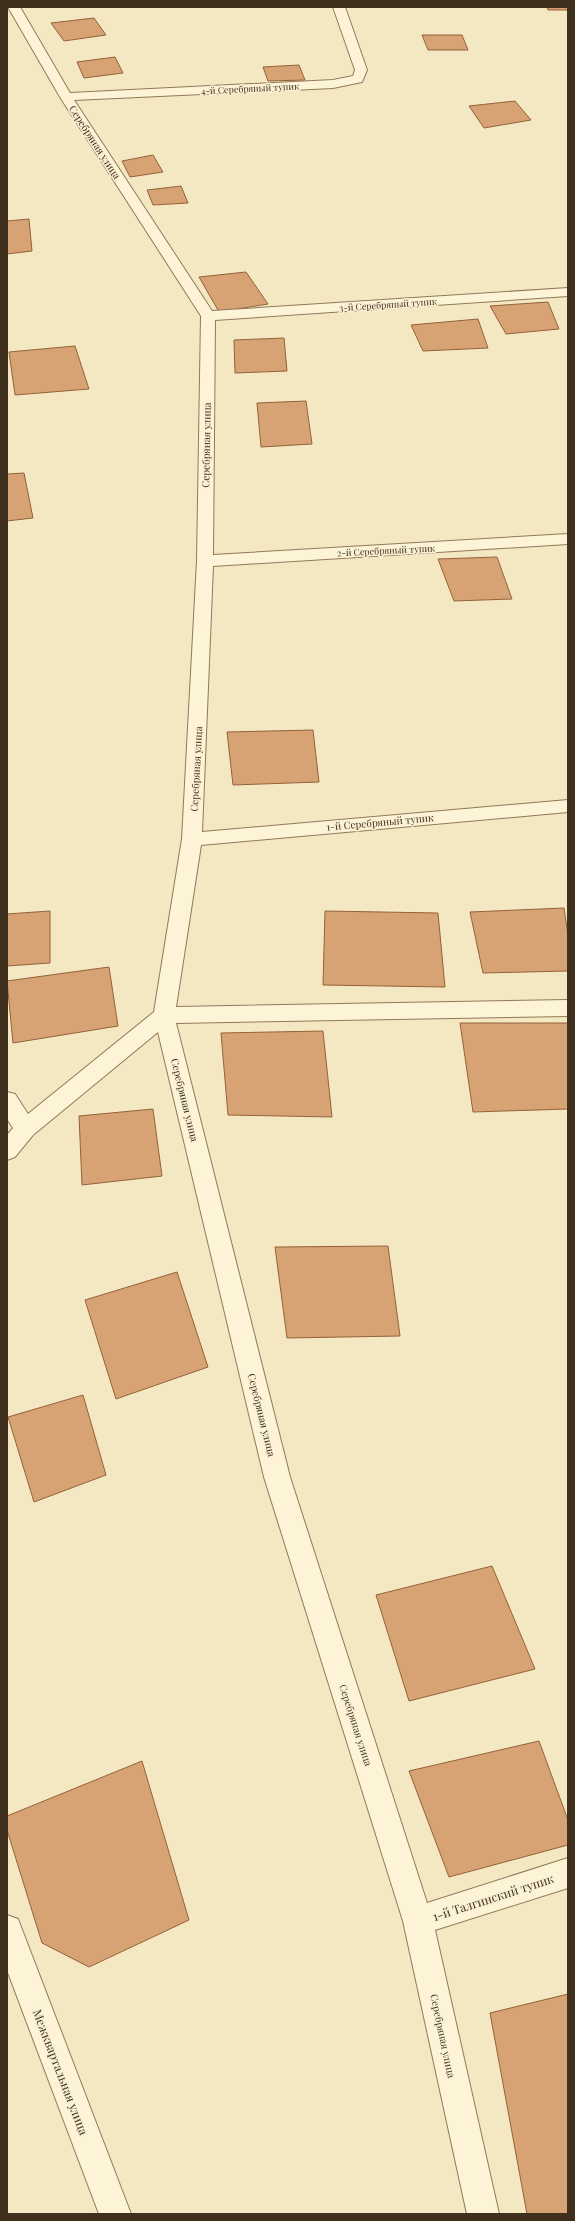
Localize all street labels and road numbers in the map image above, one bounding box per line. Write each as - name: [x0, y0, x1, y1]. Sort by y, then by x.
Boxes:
- street label: 4-й Серебряный тупик: [201, 79, 299, 97]
- street label: Серебряная улица: [66, 102, 124, 182]
- street label: 3-й Серебряный тупик: [339, 295, 437, 313]
- street label: Серебряная улица: [198, 402, 214, 488]
- street label: 2-й Серебряный тупик: [337, 541, 435, 559]
- street label: Серебряная улица: [187, 726, 205, 812]
- street label: 1-й Серебряный тупик: [326, 810, 435, 834]
- street label: Серебряная улица: [168, 1057, 202, 1143]
- street label: Серебряная улица: [245, 1372, 279, 1458]
- street label: Серебряная улица: [336, 1682, 376, 1768]
- street label: 1-й Талгинский тупик: [430, 1870, 556, 1924]
- street label: Серебряная улица: [427, 1993, 459, 2079]
- street label: Межквартальная улица: [30, 2007, 92, 2137]

